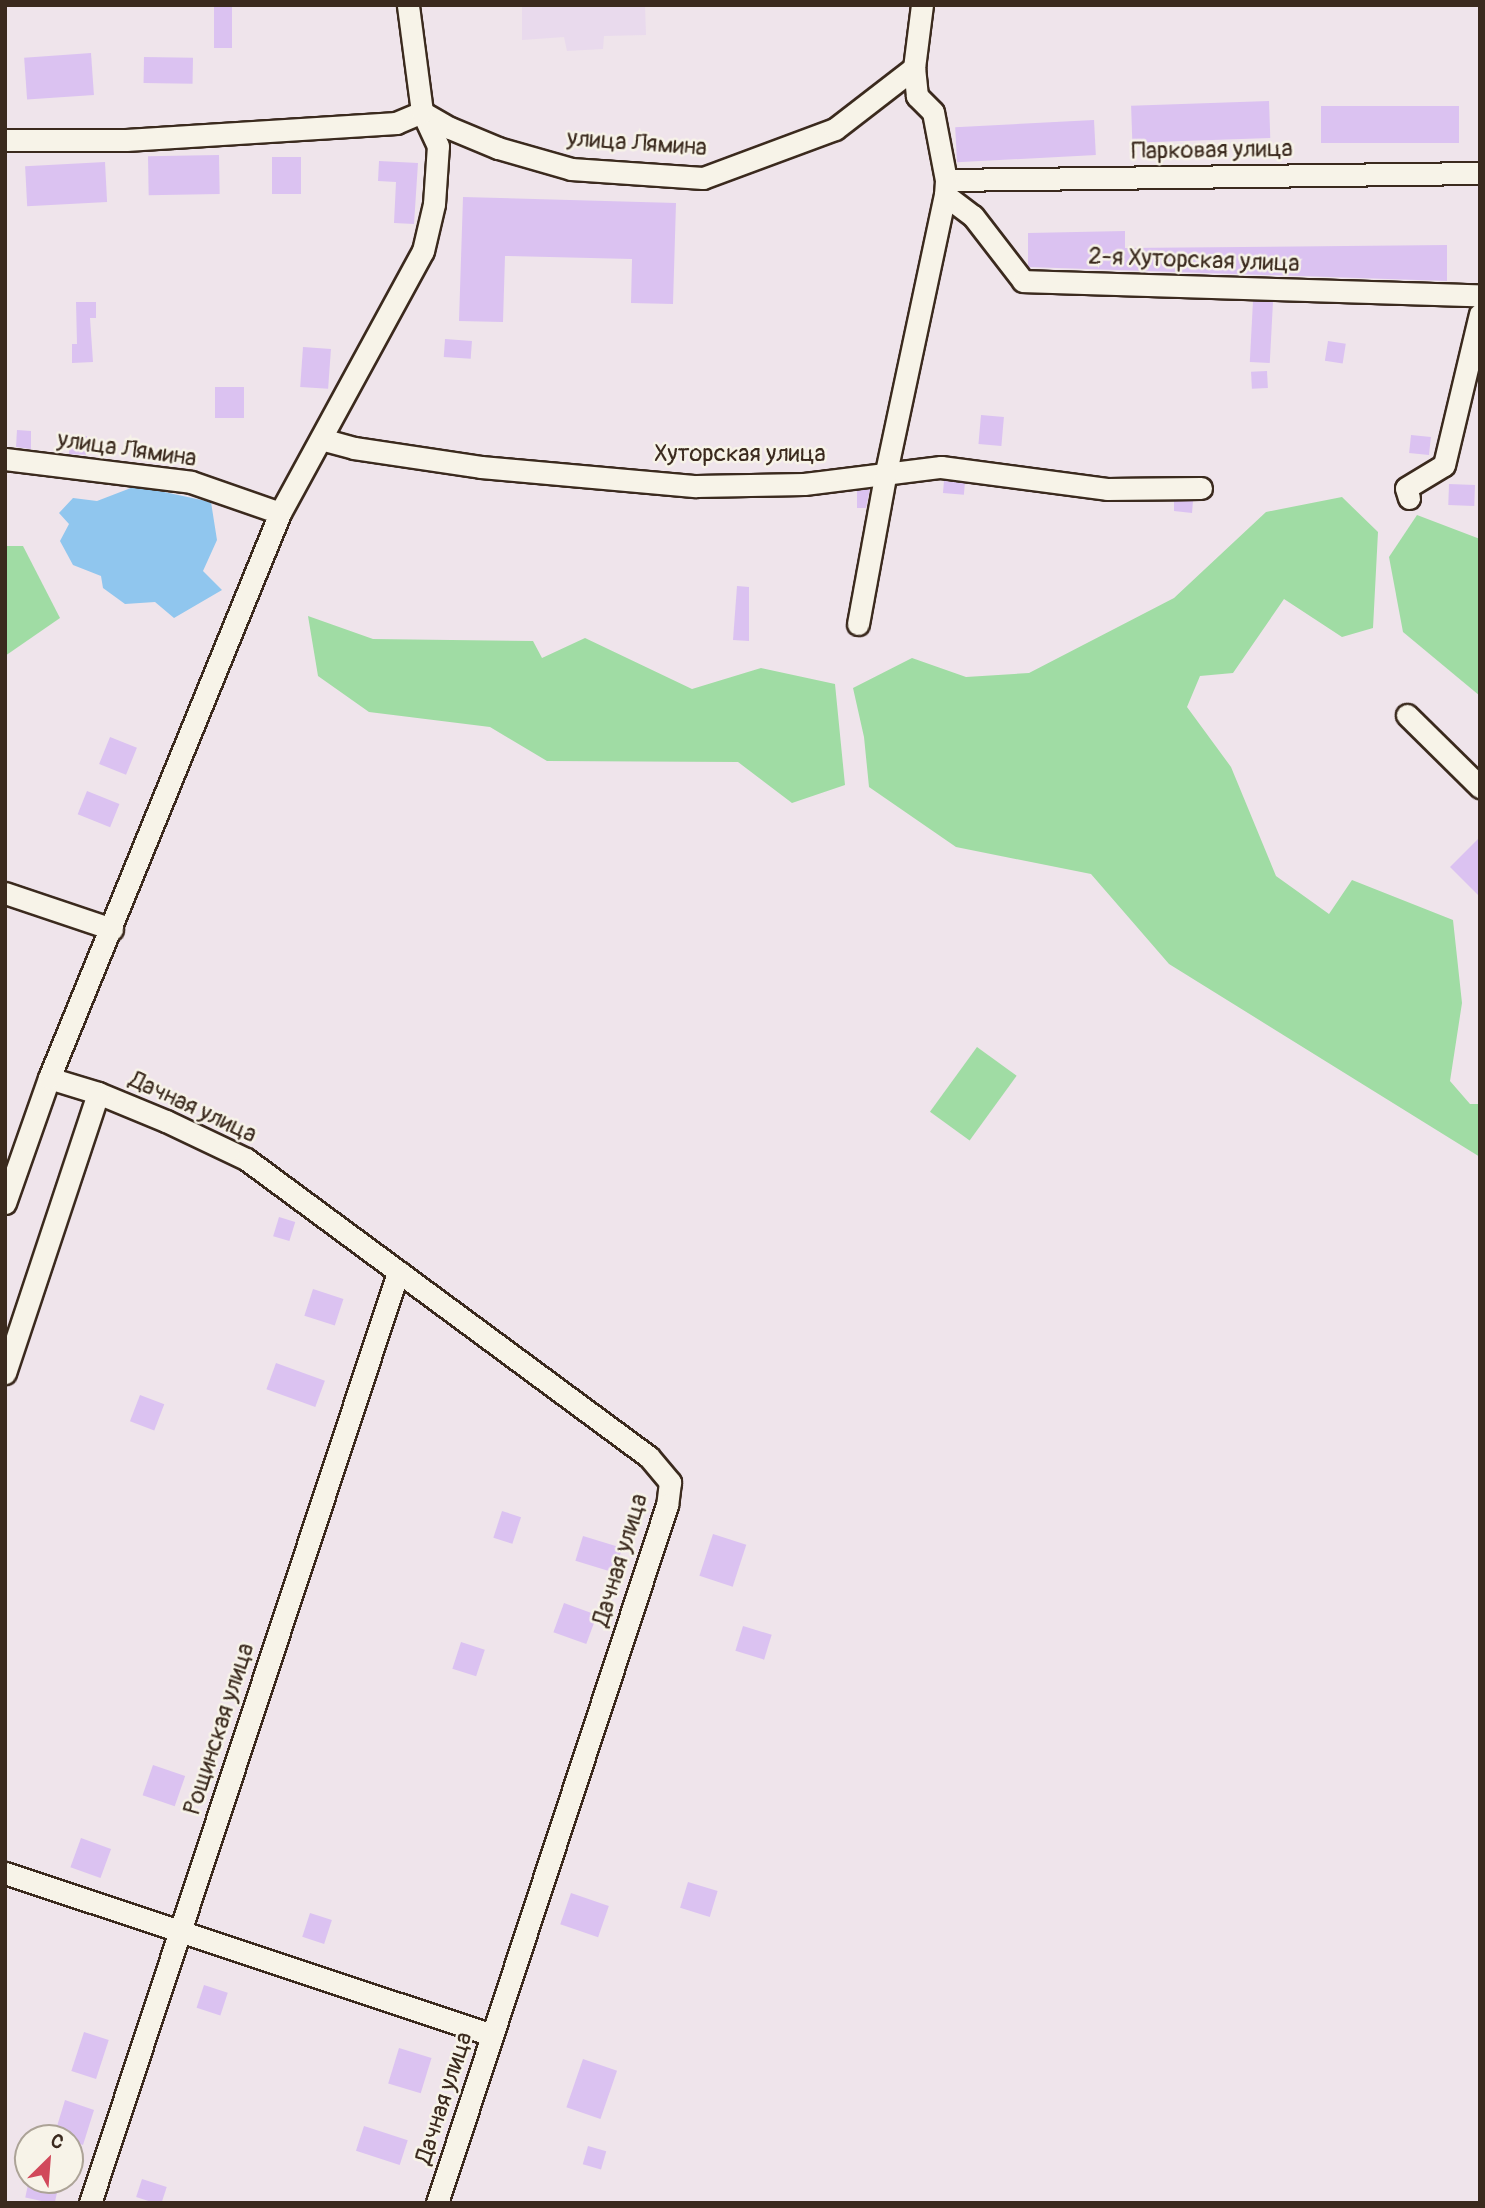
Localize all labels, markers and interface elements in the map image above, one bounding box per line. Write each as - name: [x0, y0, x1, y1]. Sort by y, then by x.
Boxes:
- street label: улица Лямина: [566, 124, 708, 162]
- street label: Парковая улица: [1131, 134, 1293, 166]
- street label: 2-я Хуторская улица: [1088, 242, 1300, 278]
- street label: улица Лямина: [56, 425, 198, 473]
- street label: Хуторская улица: [654, 440, 826, 468]
- street label: Дачная улица: [125, 1065, 261, 1149]
- street label: Дачная улица: [586, 1490, 654, 1630]
- street label: Рощинская улица: [178, 1640, 260, 1818]
- street label: Дачная улица: [409, 2028, 479, 2168]
- north arrow: [14, 2124, 84, 2194]
- text: С: [47, 2128, 67, 2155]

